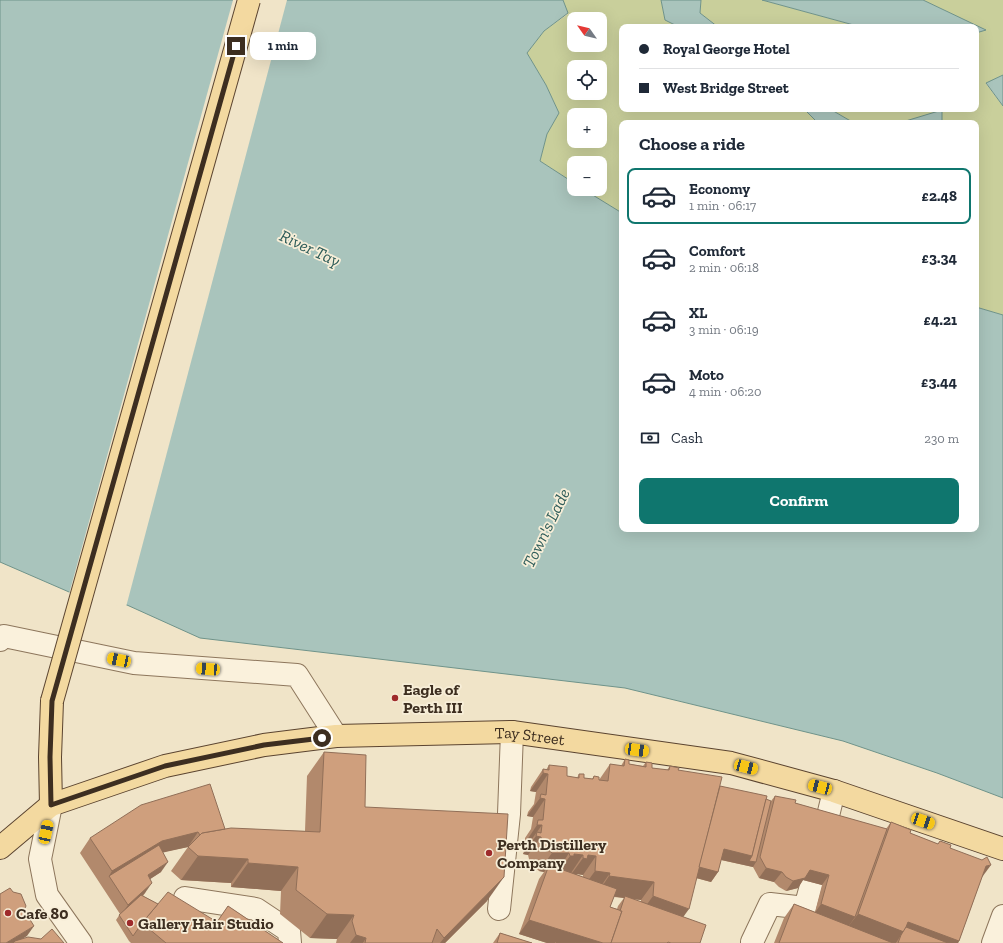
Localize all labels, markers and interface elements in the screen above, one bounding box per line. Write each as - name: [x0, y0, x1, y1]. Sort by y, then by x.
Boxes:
- north arrow: [567, 12, 607, 52]
- map controls: [567, 12, 607, 196]
- callout: 1 min: [250, 32, 316, 60]
- route end: [227, 37, 245, 55]
- text: 1 min: [268, 38, 298, 53]
- text: Royal George Hotel: [663, 40, 790, 58]
- button: locate: [567, 60, 607, 100]
- text: West Bridge Street: [663, 79, 789, 97]
- button: +: [567, 108, 607, 148]
- text: Choose a ride: [639, 133, 745, 155]
- button: −: [567, 156, 607, 196]
- icon: car: [641, 178, 677, 214]
- text: Economy: [689, 180, 750, 198]
- text: £2.48: [921, 187, 957, 205]
- text: 1 min · 06:17: [689, 198, 756, 213]
- water label: River Tay: [276, 225, 344, 271]
- icon: car: [641, 240, 677, 276]
- text: Comfort: [689, 242, 745, 260]
- text: £3.34: [922, 249, 957, 267]
- text: 2 min · 06:18: [689, 260, 759, 275]
- icon: car: [641, 302, 677, 338]
- text: XL: [689, 304, 707, 322]
- text: £4.21: [923, 311, 957, 329]
- text: 3 min · 06:19: [689, 322, 759, 337]
- icon: car: [641, 364, 677, 400]
- text: Moto: [689, 366, 724, 384]
- text: £3.44: [921, 373, 957, 391]
- text: 4 min · 06:20: [689, 384, 762, 399]
- icon: cash: [639, 427, 661, 449]
- text: Cash: [671, 429, 703, 447]
- text: 230 m: [924, 431, 959, 446]
- button: Confirm: [639, 478, 959, 524]
- water label: Town's Lade: [518, 485, 574, 571]
- car: [106, 652, 132, 668]
- car: [196, 662, 220, 676]
- place label: Eagle of Perth III: [403, 680, 463, 717]
- marker: Eagle of Perth III: [390, 693, 400, 703]
- street label: Tay Street: [495, 722, 566, 749]
- route start: [313, 729, 331, 747]
- car: [624, 742, 650, 758]
- car: [733, 758, 759, 776]
- car: [807, 778, 833, 796]
- car: [910, 811, 936, 831]
- car: [38, 819, 54, 845]
- place label: Perth Distillery Company: [497, 835, 607, 872]
- marker: Perth Distillery Company: [484, 848, 494, 858]
- place label: Cafe 80: [16, 904, 68, 923]
- marker: Cafe 80: [3, 908, 13, 918]
- place label: Gallery Hair Studio: [138, 914, 274, 933]
- marker: Gallery Hair Studio: [125, 918, 135, 928]

